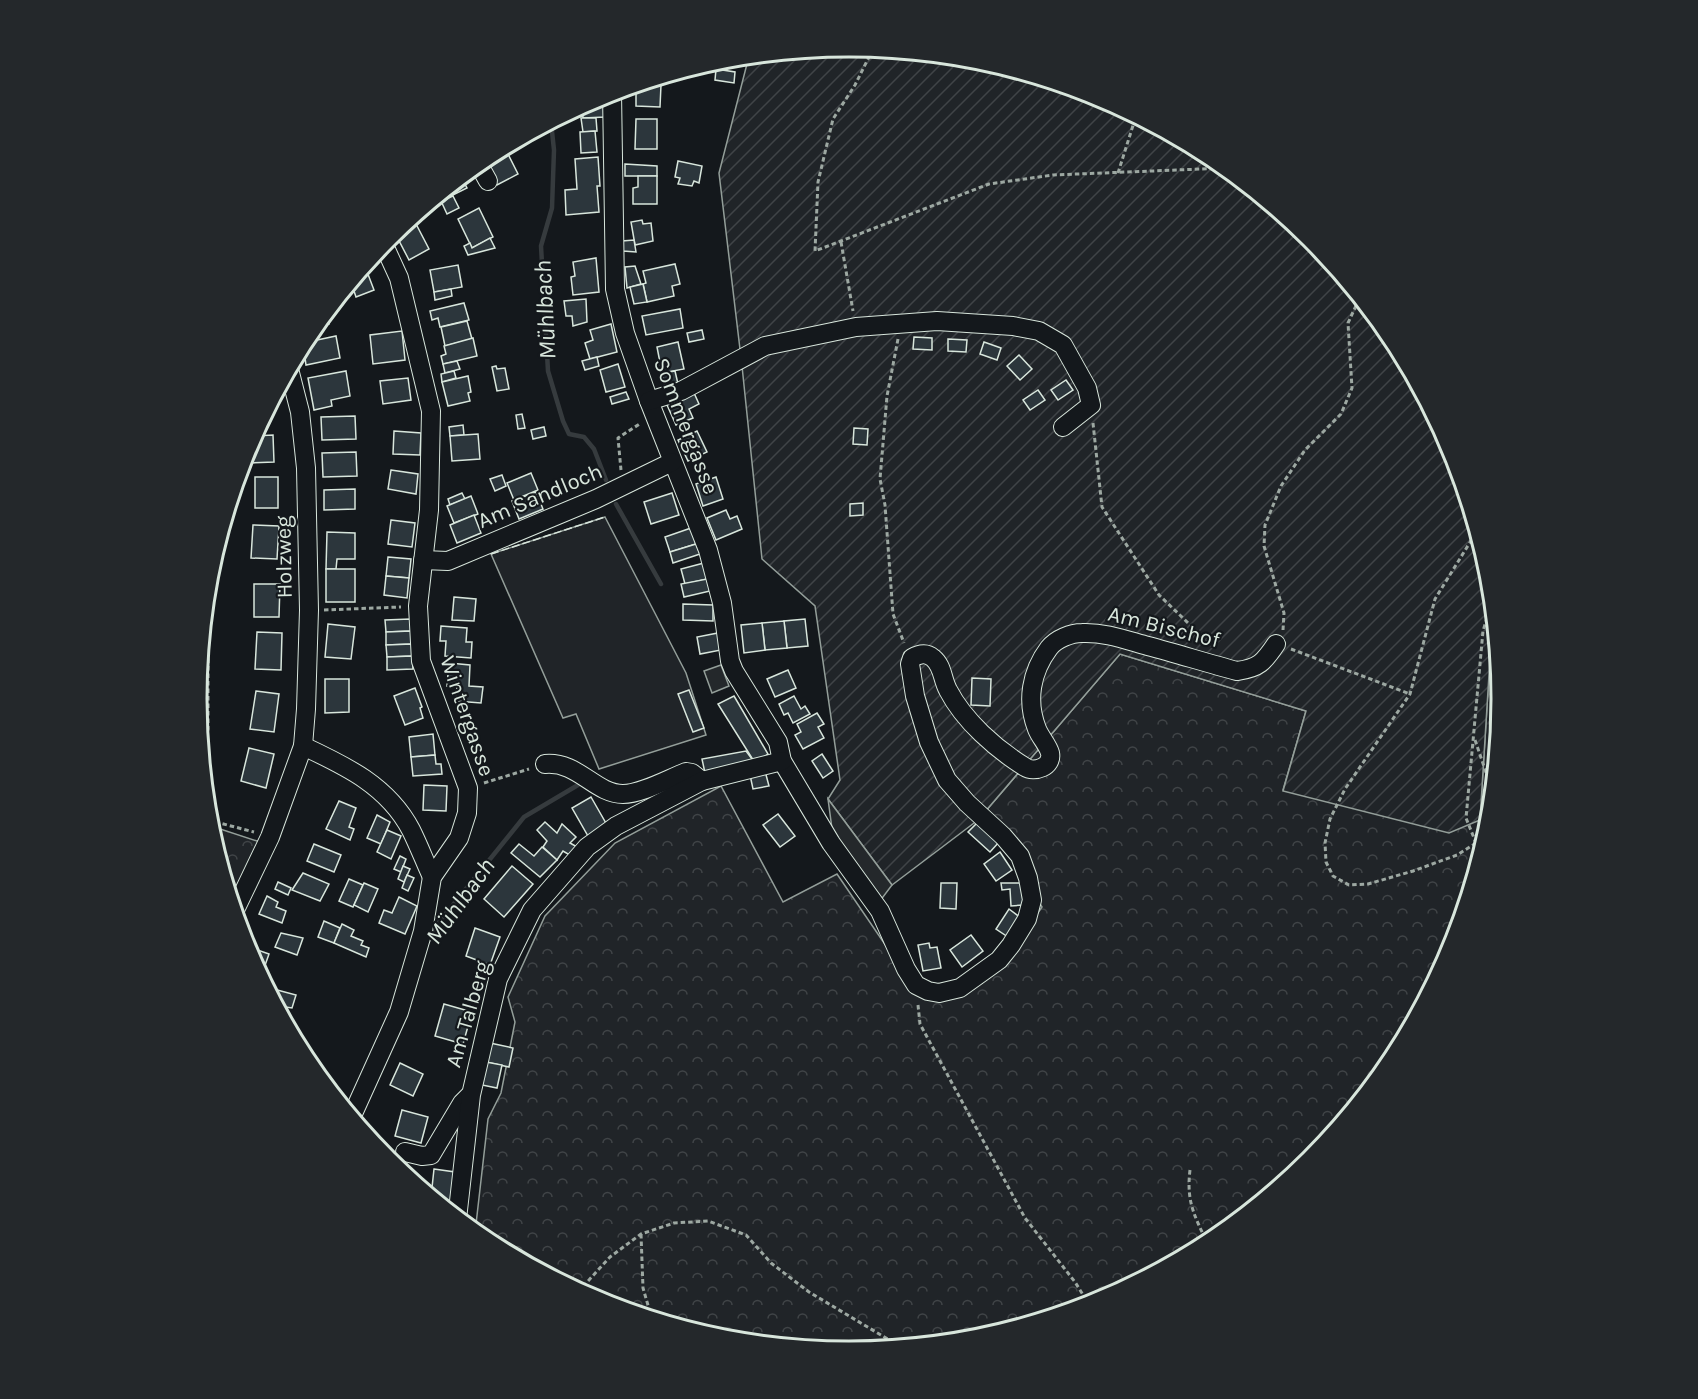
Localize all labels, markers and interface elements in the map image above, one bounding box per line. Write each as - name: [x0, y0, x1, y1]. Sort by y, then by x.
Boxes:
- water label: Mühlbach: [528, 260, 562, 360]
- street label: Sommergasse: [648, 354, 724, 498]
- street label: Am Sandloch: [474, 458, 606, 534]
- street label: Holzweg: [270, 515, 298, 599]
- street label: Am Bischof: [1105, 601, 1223, 654]
- street label: Wintergasse: [434, 652, 500, 780]
- water label: Mühlbach: [419, 853, 501, 949]
- street label: Am Talberg: [440, 957, 496, 1071]

